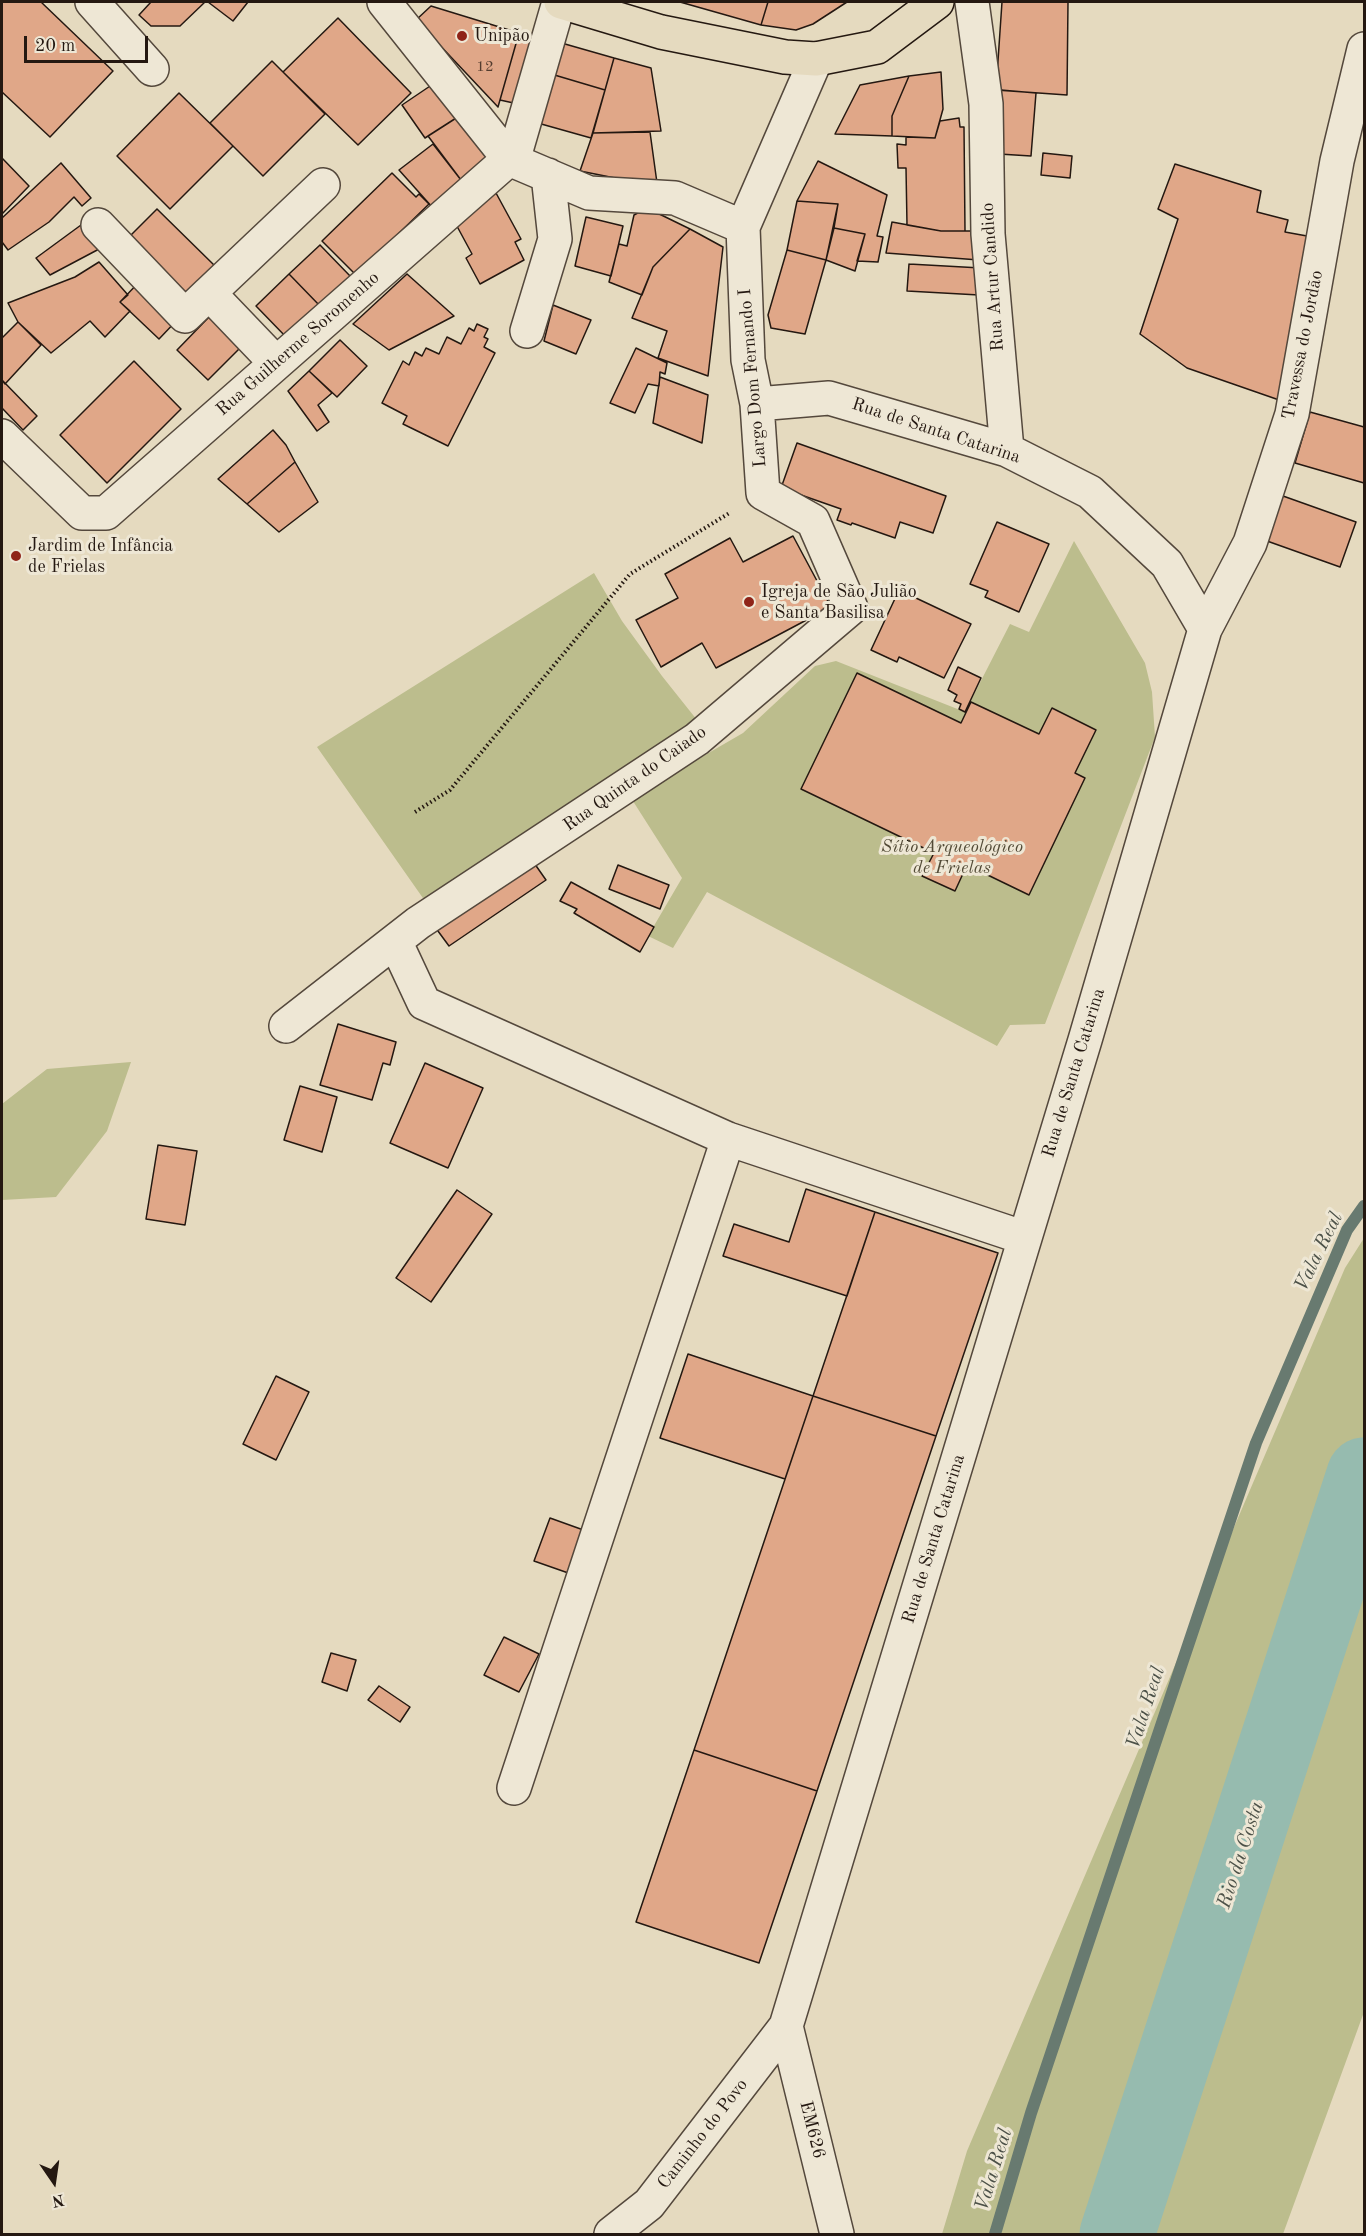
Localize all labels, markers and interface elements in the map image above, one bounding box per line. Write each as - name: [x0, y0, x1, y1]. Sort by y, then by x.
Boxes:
- scale bar: [27, 24, 152, 62]
- place label: Unipão: [474, 25, 530, 47]
- marker: Unipão: [455, 29, 469, 43]
- text: 20 m: [35, 37, 75, 55]
- house number: 12: [476, 58, 494, 76]
- street label: Rua Artur Candido: [977, 202, 1009, 352]
- street label: Rua Guilherme Soromenho: [212, 267, 384, 421]
- street label: Travessa do Jordão: [1278, 268, 1328, 422]
- street label: Largo Dom Fernando I: [734, 288, 772, 468]
- street label: Rua de Santa Catarina: [849, 394, 1023, 468]
- place label: Jardim de Infância de Frielas: [28, 535, 173, 578]
- marker: Jardim de Infância de Frielas: [9, 549, 23, 563]
- place label: Igreja de São Julião e Santa Basilisa: [761, 581, 917, 624]
- marker: Igreja de São Julião e Santa Basilisa: [742, 595, 756, 609]
- street label: Rua Quinta do Caiado: [559, 721, 711, 837]
- park label: Sítio Arqueológico de Frielas: [881, 836, 1023, 878]
- street label: Rua de Santa Catarina: [1038, 986, 1110, 1160]
- water label: Vala Real: [1289, 1208, 1349, 1296]
- street label: Rua de Santa Catarina: [898, 1452, 970, 1626]
- water label: Vala Real: [1121, 1664, 1171, 1752]
- water label: Rio da Costa: [1212, 1799, 1270, 1911]
- street label: Caminho do Povo: [653, 2075, 753, 2193]
- street label: EM626: [794, 2099, 830, 2161]
- water label: Vala Real: [970, 2126, 1018, 2214]
- north arrow: [24, 2152, 84, 2212]
- text: N: [50, 2190, 66, 2209]

